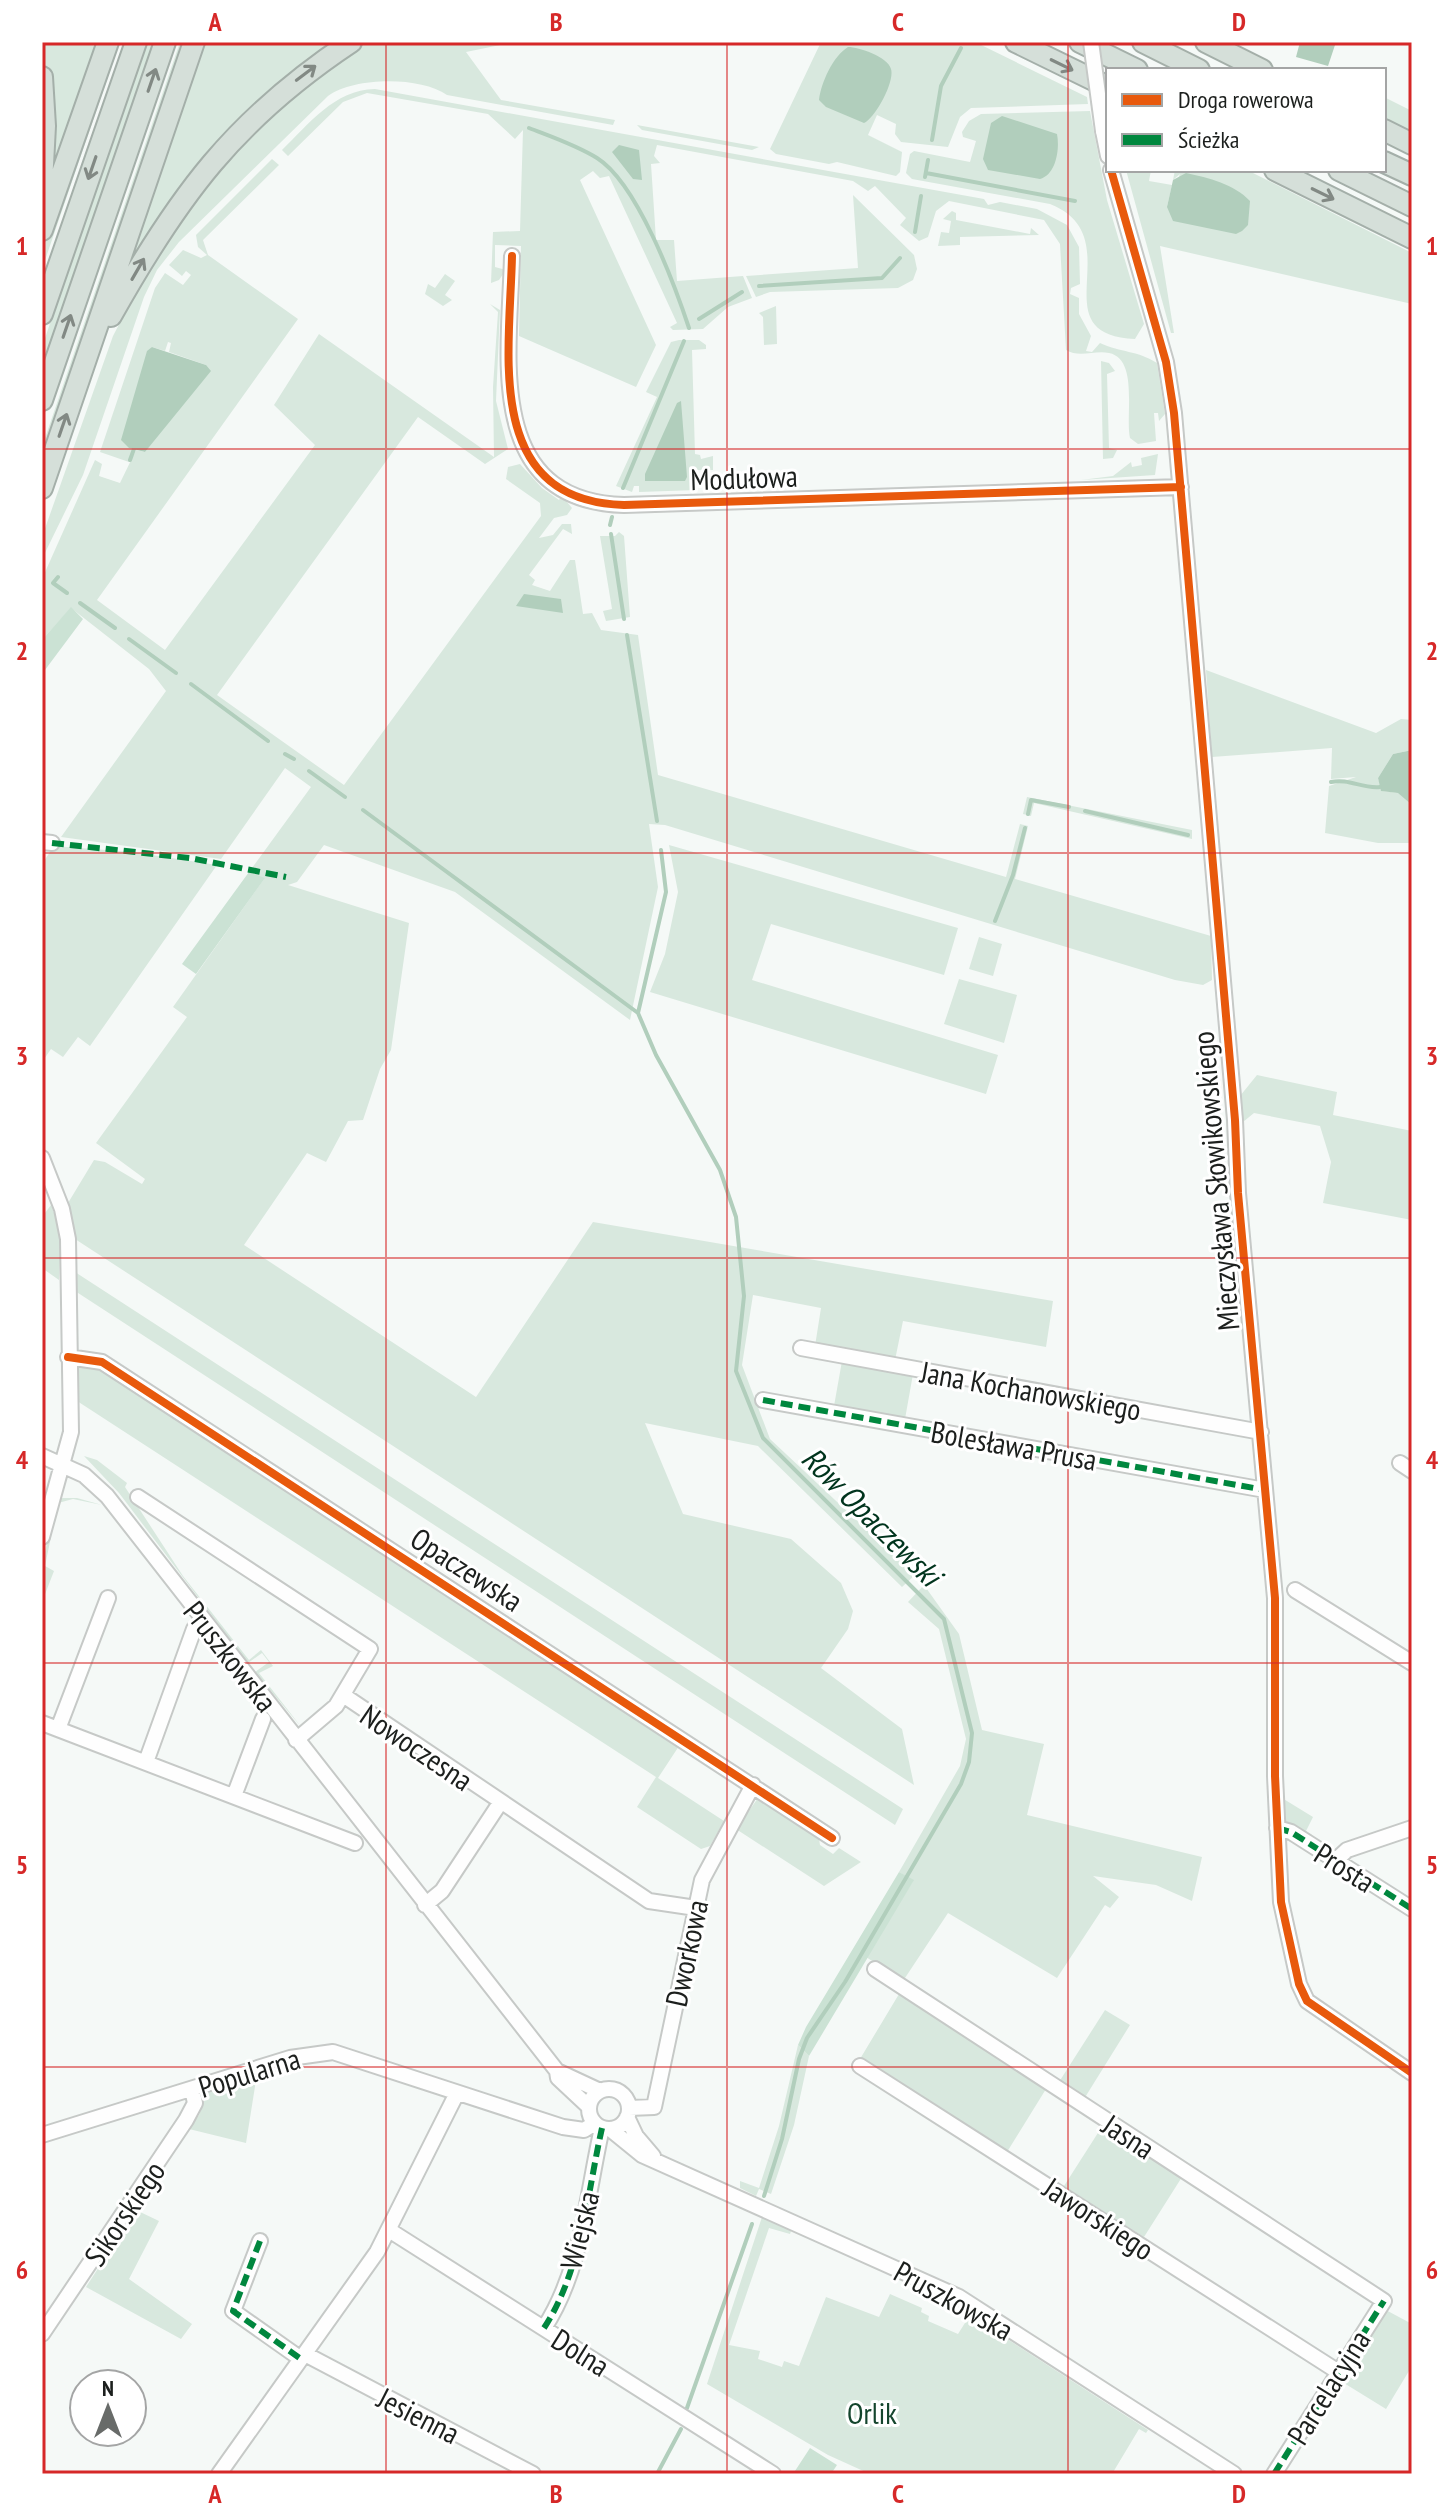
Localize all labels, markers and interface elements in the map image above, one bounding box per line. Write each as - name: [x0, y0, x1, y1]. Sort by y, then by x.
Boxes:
- text: A: [207, 5, 222, 38]
- text: B: [550, 5, 563, 38]
- text: C: [892, 5, 904, 38]
- text: D: [1232, 5, 1246, 38]
- one-way arrow: [1050, 57, 1074, 73]
- one-way arrow: [295, 65, 316, 82]
- one-way arrow: [145, 68, 160, 93]
- legend: [1106, 68, 1386, 172]
- text: Droga rowerowa: [1178, 84, 1314, 115]
- text: Ścieżka: [1178, 124, 1239, 155]
- one-way arrow: [83, 156, 98, 181]
- one-way arrow: [1311, 187, 1335, 202]
- text: 1: [16, 229, 28, 262]
- text: 1: [1426, 229, 1438, 262]
- one-way arrow: [131, 257, 146, 281]
- one-way arrow: [61, 314, 76, 339]
- one-way arrow: [57, 412, 72, 437]
- street label: Modułowa: [690, 456, 798, 498]
- text: 2: [16, 634, 28, 667]
- text: 2: [1426, 634, 1438, 667]
- street label: Mieczysława Słowikowskiego: [1182, 1030, 1248, 1332]
- text: 3: [16, 1039, 28, 1072]
- text: 3: [1426, 1039, 1438, 1072]
- street label: Jana Kochanowskiego: [917, 1351, 1144, 1429]
- street label: Bolesława Prusa: [928, 1411, 1100, 1479]
- water label: Rów Opaczewski: [793, 1437, 954, 1598]
- text: 4: [16, 1443, 29, 1476]
- text: 4: [1426, 1443, 1439, 1476]
- street label: Opaczewska: [404, 1518, 530, 1620]
- street label: Pruszkowska: [175, 1593, 287, 1719]
- street label: Nowoczesna: [353, 1695, 481, 1799]
- street label: Prosta: [1307, 1833, 1383, 1901]
- text: 5: [16, 1848, 28, 1881]
- text: 5: [1426, 1848, 1438, 1881]
- street label: Dworkowa: [656, 1896, 716, 2010]
- street label: Popularna: [194, 2038, 304, 2106]
- street label: Jasna: [1095, 2104, 1162, 2167]
- street label: Sikorskiego: [75, 2153, 173, 2273]
- street label: Jaworskiego: [1035, 2167, 1162, 2268]
- street label: Wiejska: [550, 2187, 608, 2273]
- street label: Pruszkowska: [888, 2251, 1020, 2349]
- text: 6: [16, 2253, 28, 2286]
- text: 6: [1426, 2253, 1438, 2286]
- street label: Dolna: [545, 2319, 617, 2385]
- street label: Parcelacyjna: [1278, 2322, 1378, 2452]
- north arrow: [68, 2368, 148, 2448]
- text: N: [102, 2374, 114, 2402]
- street label: Jesienna: [370, 2377, 467, 2452]
- park label: Orlik: [847, 2393, 897, 2432]
- text: A: [207, 2477, 222, 2510]
- text: B: [550, 2477, 563, 2510]
- text: C: [892, 2477, 904, 2510]
- text: D: [1232, 2477, 1246, 2510]

